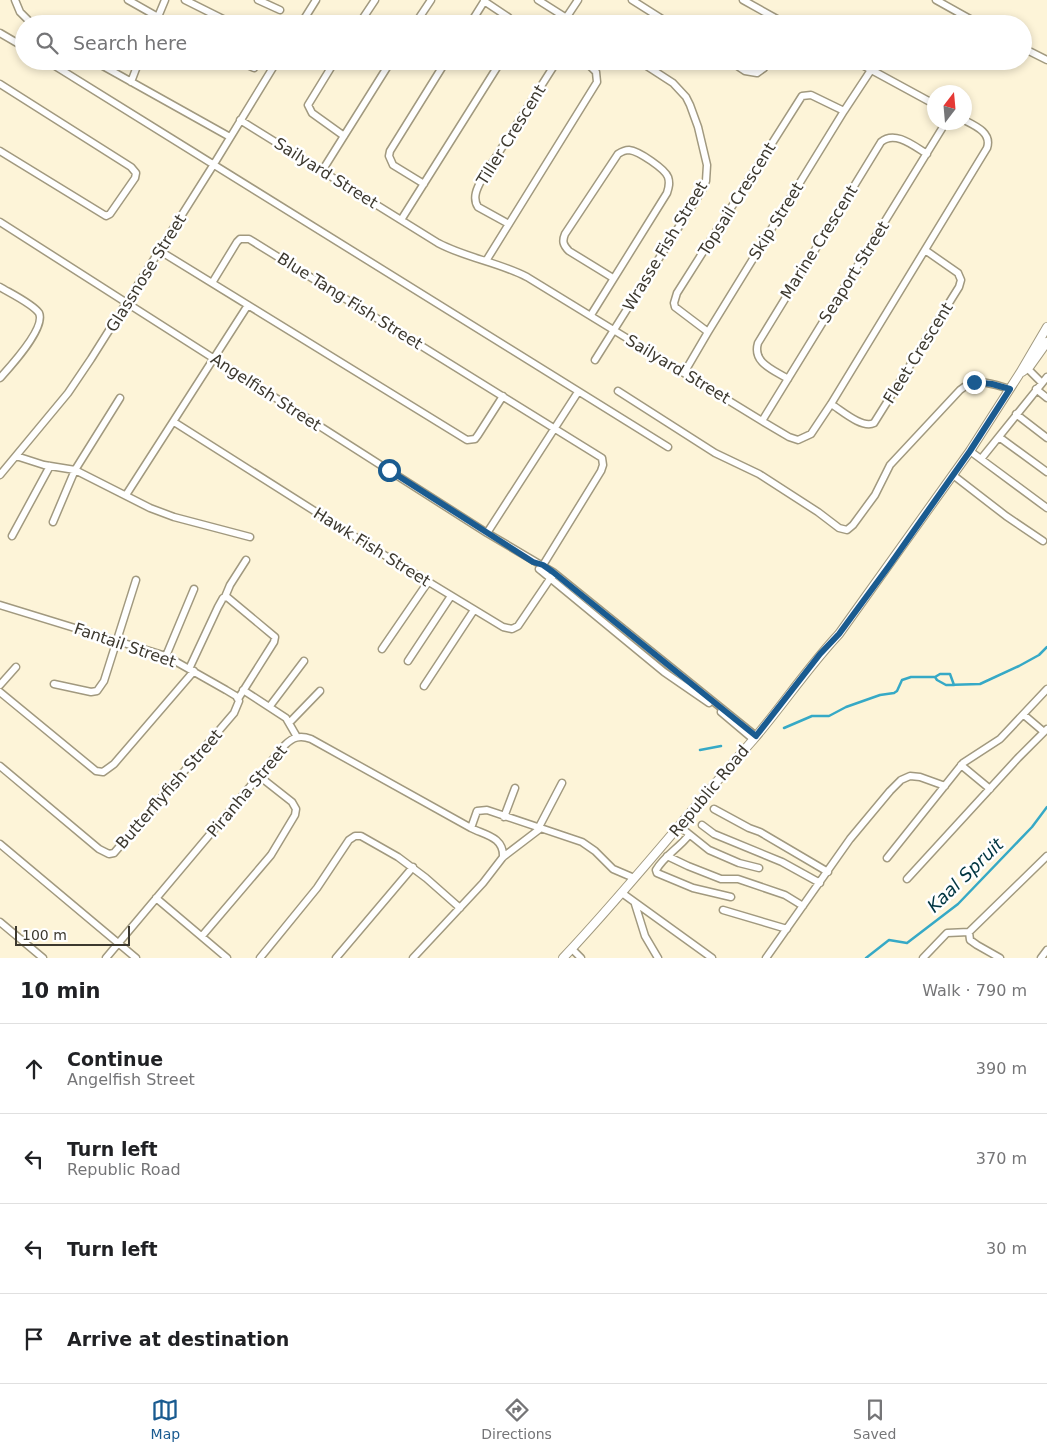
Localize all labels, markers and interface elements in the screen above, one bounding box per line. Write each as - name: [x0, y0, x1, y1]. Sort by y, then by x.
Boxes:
- search box: [15, 15, 1032, 70]
- icon: search: [33, 29, 61, 57]
- text: Search here: [73, 32, 187, 54]
- street label: Tiller Crescent: [472, 81, 549, 190]
- north arrow: [927, 85, 972, 130]
- street label: Sailyard Street: [271, 134, 381, 212]
- street label: Topsail Crescent: [694, 139, 779, 260]
- street label: Wrasse Fish Street: [619, 178, 711, 314]
- street label: Skip Street: [745, 179, 807, 263]
- street label: Marine Crescent: [776, 182, 862, 302]
- street label: Glassnose Street: [102, 211, 190, 335]
- street label: Seaport Street: [815, 218, 893, 326]
- street label: Blue Tang Fish Street: [274, 249, 426, 353]
- street label: Fleet Crescent: [879, 299, 957, 407]
- street label: Sailyard Street: [622, 330, 734, 408]
- street label: Angelfish Street: [207, 349, 325, 435]
- route end: [963, 371, 986, 394]
- route start: [378, 459, 401, 482]
- street label: Hawk Fish Street: [310, 503, 434, 591]
- street label: Fantail Street: [72, 619, 178, 671]
- street label: Butterflyfish Street: [112, 725, 226, 853]
- street label: Piranha Street: [203, 741, 291, 841]
- street label: Republic Road: [665, 741, 753, 841]
- water label: Kaal Spruit: [923, 833, 1008, 916]
- scale bar: [15, 923, 130, 946]
- text: 100 m: [22, 927, 67, 943]
- text: 10 min: [20, 979, 101, 1003]
- text: Walk · 790 m: [922, 981, 1027, 1000]
- text: Continue: [67, 1048, 163, 1070]
- icon: ahead: [20, 1055, 48, 1083]
- text: 390 m: [976, 1059, 1027, 1078]
- text: Angelfish Street: [67, 1070, 195, 1089]
- text: Turn left: [67, 1138, 158, 1160]
- icon: left: [20, 1145, 48, 1173]
- text: 370 m: [976, 1149, 1027, 1168]
- text: Republic Road: [67, 1160, 181, 1179]
- icon: left: [20, 1235, 48, 1263]
- text: Turn left: [67, 1238, 158, 1260]
- text: 30 m: [986, 1239, 1027, 1258]
- icon: arrive: [20, 1325, 48, 1353]
- text: Arrive at destination: [67, 1328, 289, 1350]
- tab: Map: [151, 1396, 180, 1442]
- tab: Directions: [481, 1396, 552, 1442]
- tab: Saved: [853, 1396, 896, 1442]

